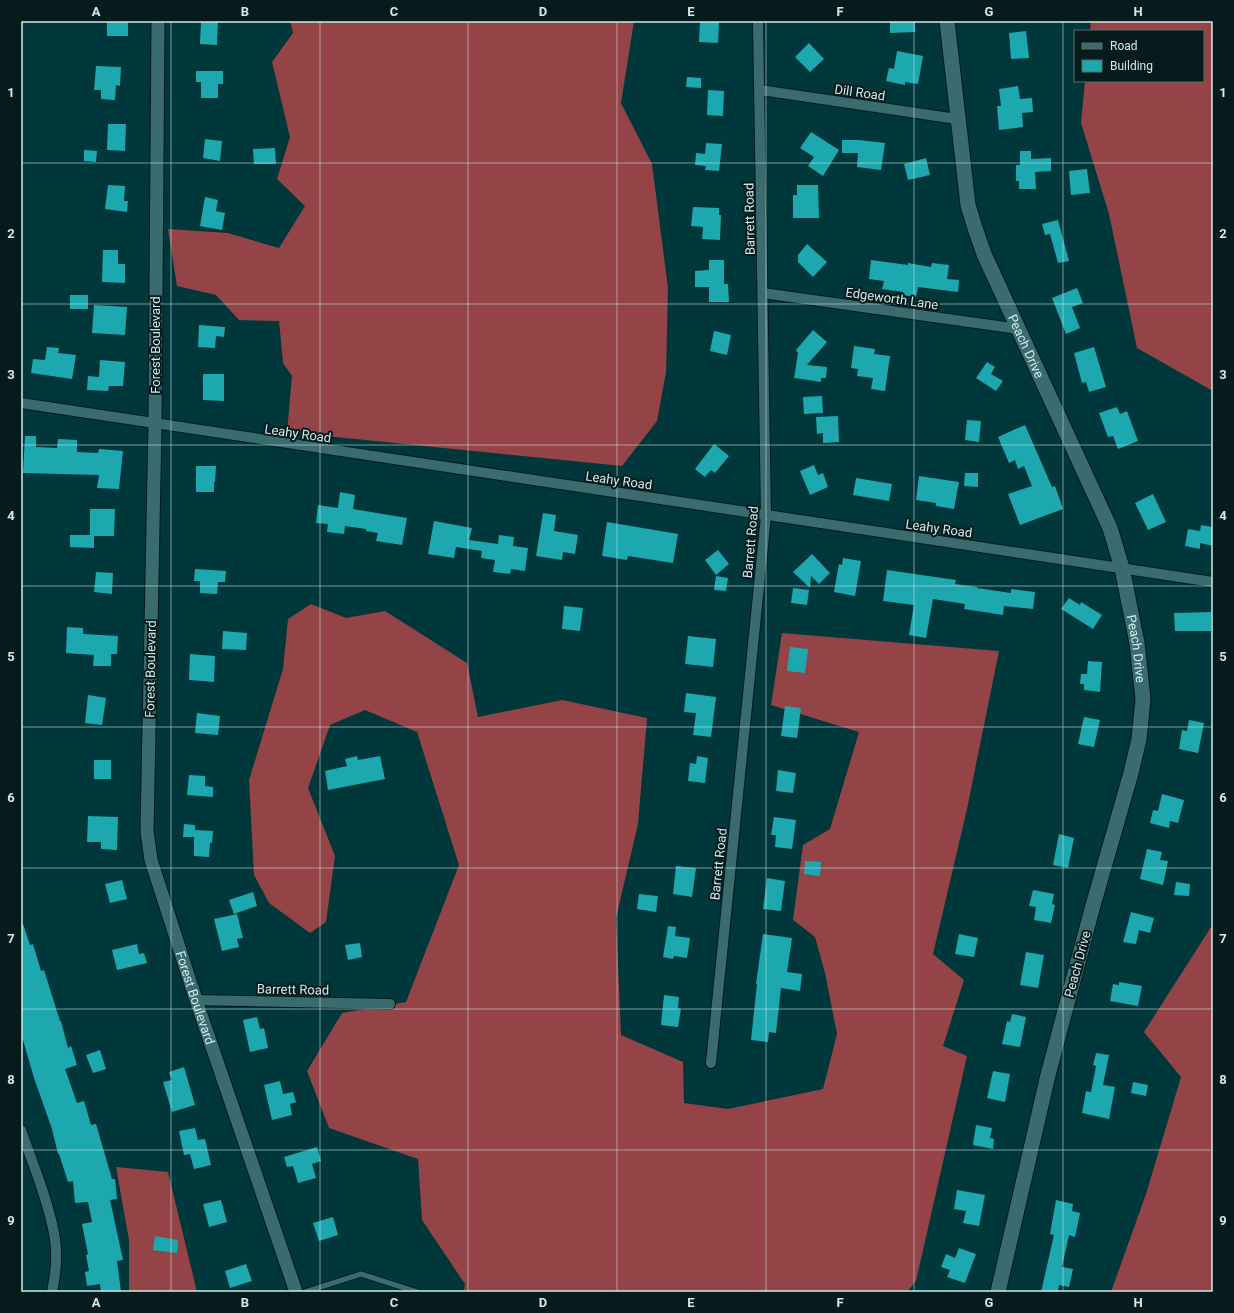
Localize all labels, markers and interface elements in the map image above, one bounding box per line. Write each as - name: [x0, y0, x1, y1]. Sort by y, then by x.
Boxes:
- text: A: [92, 4, 101, 19]
- text: B: [241, 4, 249, 19]
- text: C: [390, 4, 399, 19]
- text: D: [539, 4, 547, 19]
- text: E: [687, 4, 695, 19]
- text: F: [836, 4, 844, 19]
- text: G: [985, 4, 994, 19]
- text: H: [1133, 4, 1143, 19]
- legend: [1074, 30, 1204, 82]
- text: Road: [1110, 39, 1138, 53]
- text: Building: [1110, 59, 1153, 73]
- street label: Dill Road: [834, 82, 886, 103]
- text: 1: [7, 85, 15, 100]
- text: 1: [1219, 85, 1227, 100]
- street label: Barrett Road: [741, 183, 758, 255]
- text: 2: [7, 226, 15, 241]
- text: 2: [1219, 226, 1227, 241]
- street label: Edgeworth Lane: [845, 285, 939, 312]
- street label: Forest Boulevard: [148, 296, 163, 394]
- street label: Peach Drive: [1005, 312, 1047, 381]
- text: 3: [7, 367, 15, 382]
- text: 3: [1219, 367, 1227, 382]
- street label: Leahy Road: [264, 421, 332, 446]
- street label: Leahy Road: [585, 468, 653, 493]
- street label: Barrett Road: [740, 505, 761, 579]
- text: 4: [7, 508, 15, 523]
- text: 4: [1219, 508, 1227, 523]
- street label: Leahy Road: [905, 516, 973, 541]
- street label: Peach Drive: [1123, 613, 1148, 683]
- street label: Forest Boulevard: [142, 620, 159, 718]
- text: 5: [7, 649, 15, 664]
- text: 5: [1219, 649, 1227, 664]
- text: 6: [7, 790, 15, 805]
- text: 6: [1219, 790, 1227, 805]
- street label: Barrett Road: [707, 827, 730, 901]
- street label: Peach Drive: [1061, 929, 1094, 999]
- text: 7: [7, 931, 15, 946]
- text: 7: [1219, 931, 1227, 946]
- street label: Forest Boulevard: [173, 949, 218, 1046]
- street label: Barrett Road: [257, 981, 329, 998]
- text: 8: [7, 1072, 15, 1087]
- text: 8: [1219, 1072, 1227, 1087]
- text: 9: [7, 1213, 15, 1228]
- text: 9: [1219, 1213, 1227, 1228]
- text: A: [92, 1295, 101, 1310]
- text: B: [241, 1295, 249, 1310]
- text: C: [390, 1295, 399, 1310]
- text: D: [539, 1295, 547, 1310]
- text: E: [687, 1295, 695, 1310]
- text: F: [836, 1295, 844, 1310]
- text: G: [985, 1295, 994, 1310]
- text: H: [1133, 1295, 1143, 1310]

